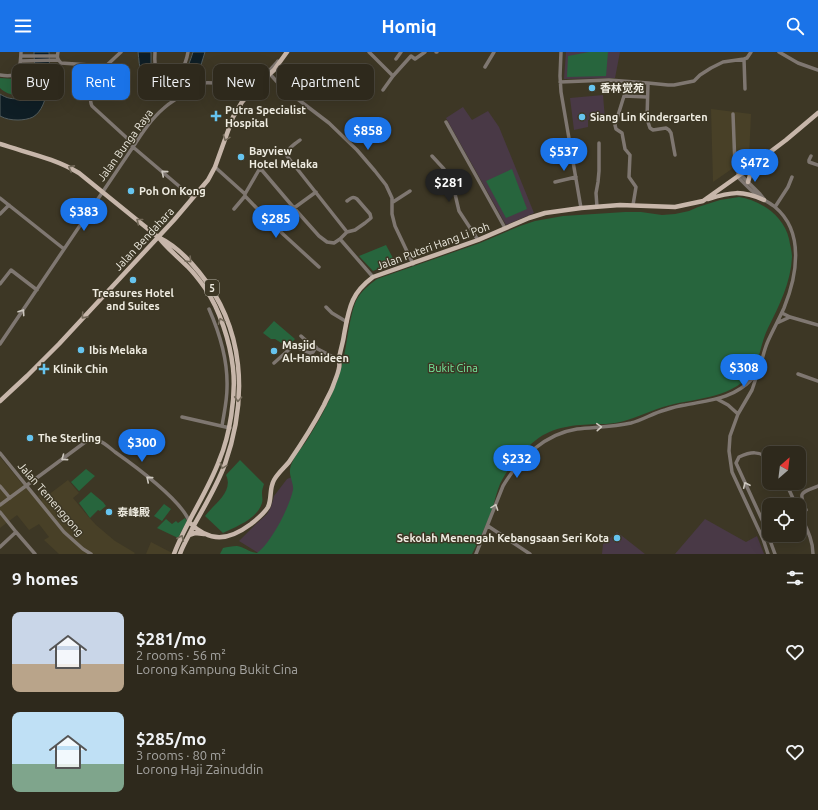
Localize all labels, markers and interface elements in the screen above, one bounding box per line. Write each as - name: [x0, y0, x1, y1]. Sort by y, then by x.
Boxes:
- icon: menu: [12, 15, 34, 37]
- icon: search: [784, 15, 806, 37]
- text: Homiq: [381, 16, 437, 36]
- chip: Buy: [12, 64, 64, 100]
- chip: Rent: [72, 64, 130, 100]
- chip: Filters: [138, 64, 205, 100]
- chip: New: [213, 64, 269, 100]
- chip: Apartment: [277, 64, 374, 100]
- place label: 香林觉苑: [600, 82, 644, 94]
- marker: 香林觉苑: [587, 83, 597, 93]
- place label: Putra Specialist Hospital: [225, 104, 306, 129]
- street label: Jalan Bunga Raya: [95, 107, 155, 183]
- marker: Putra Specialist Hospital: [210, 110, 222, 122]
- place label: Siang Lin Kindergarten: [590, 111, 708, 123]
- marker: Siang Lin Kindergarten: [577, 112, 587, 122]
- pin: $858: [344, 117, 392, 151]
- text: $858: [353, 123, 383, 137]
- one-way arrow: [222, 134, 230, 141]
- pin: $537: [540, 138, 588, 172]
- text: $537: [549, 144, 579, 158]
- place label: Bayview Hotel Melaka: [249, 145, 318, 170]
- pin: $472: [731, 149, 779, 183]
- marker: Bayview Hotel Melaka: [236, 152, 246, 162]
- text: $472: [740, 155, 770, 169]
- one-way arrow: [68, 166, 75, 173]
- pin: $281: [425, 169, 473, 203]
- one-way arrow: [161, 170, 168, 177]
- text: $281: [434, 175, 464, 189]
- place label: Poh On Kong: [139, 185, 206, 197]
- marker: Poh On Kong: [126, 186, 136, 196]
- pin: $383: [60, 198, 108, 232]
- text: $383: [69, 204, 99, 218]
- street label: Jalan Bendahara: [112, 205, 176, 273]
- pin: $285: [252, 205, 300, 239]
- text: $285: [261, 211, 291, 225]
- one-way arrow: [137, 219, 144, 226]
- street label: Jalan Puteri Hang Li Poh: [375, 220, 491, 272]
- one-way arrow: [184, 255, 192, 263]
- marker: Treasures Hotel and Suites: [128, 275, 138, 285]
- road number: 5: [205, 280, 219, 296]
- place label: Treasures Hotel and Suites: [92, 287, 175, 312]
- one-way arrow: [17, 309, 25, 316]
- one-way arrow: [82, 312, 89, 319]
- one-way arrow: [217, 318, 225, 325]
- place label: Masjid Al-Hamideen: [282, 339, 349, 364]
- place label: Ibis Melaka: [89, 344, 147, 356]
- marker: Ibis Melaka: [76, 345, 86, 355]
- marker: Masjid Al-Hamideen: [269, 346, 279, 356]
- pin: $308: [720, 354, 768, 388]
- text: $308: [729, 360, 759, 374]
- park label: Bukit Cina: [428, 362, 478, 374]
- marker: Klinik Chin: [38, 363, 50, 375]
- place label: Klinik Chin: [53, 363, 108, 375]
- one-way arrow: [234, 396, 242, 402]
- one-way arrow: [596, 423, 602, 432]
- pin: $300: [118, 429, 166, 463]
- place label: The Sterling: [38, 432, 101, 444]
- marker: The Sterling: [25, 433, 35, 443]
- text: $300: [127, 435, 157, 449]
- pin: $232: [493, 445, 541, 479]
- north arrow: [762, 446, 806, 490]
- map controls: [762, 446, 806, 542]
- text: $232: [502, 451, 532, 465]
- one-way arrow: [61, 453, 68, 460]
- street label: Jalan Temenggong: [16, 460, 86, 538]
- one-way arrow: [220, 463, 228, 470]
- one-way arrow: [146, 476, 154, 483]
- one-way arrow: [743, 482, 751, 490]
- button: locate: [762, 498, 806, 542]
- one-way arrow: [491, 504, 499, 511]
- place label: 泰峰殿: [117, 506, 150, 518]
- marker: 泰峰殿: [104, 507, 114, 517]
- place label: Sekolah Menengah Kebangsaan Seri Kota: [397, 532, 609, 544]
- marker: Sekolah Menengah Kebangsaan Seri Kota: [612, 533, 622, 543]
- one-way arrow: [176, 534, 184, 542]
- icon: filters: [784, 567, 806, 589]
- text: 9 homes: [12, 569, 78, 588]
- icon: home: [44, 628, 92, 676]
- text: $281/mo: [136, 629, 206, 648]
- icon: heart: [784, 641, 806, 663]
- text: 2 rooms · 56 m²: [136, 648, 226, 662]
- text: Lorong Kampung Bukit Cina: [136, 662, 298, 676]
- icon: home: [44, 728, 92, 776]
- text: $285/mo: [136, 729, 206, 748]
- icon: heart: [784, 741, 806, 763]
- text: 3 rooms · 80 m²: [136, 748, 226, 762]
- text: Lorong Haji Zainuddin: [136, 762, 264, 776]

